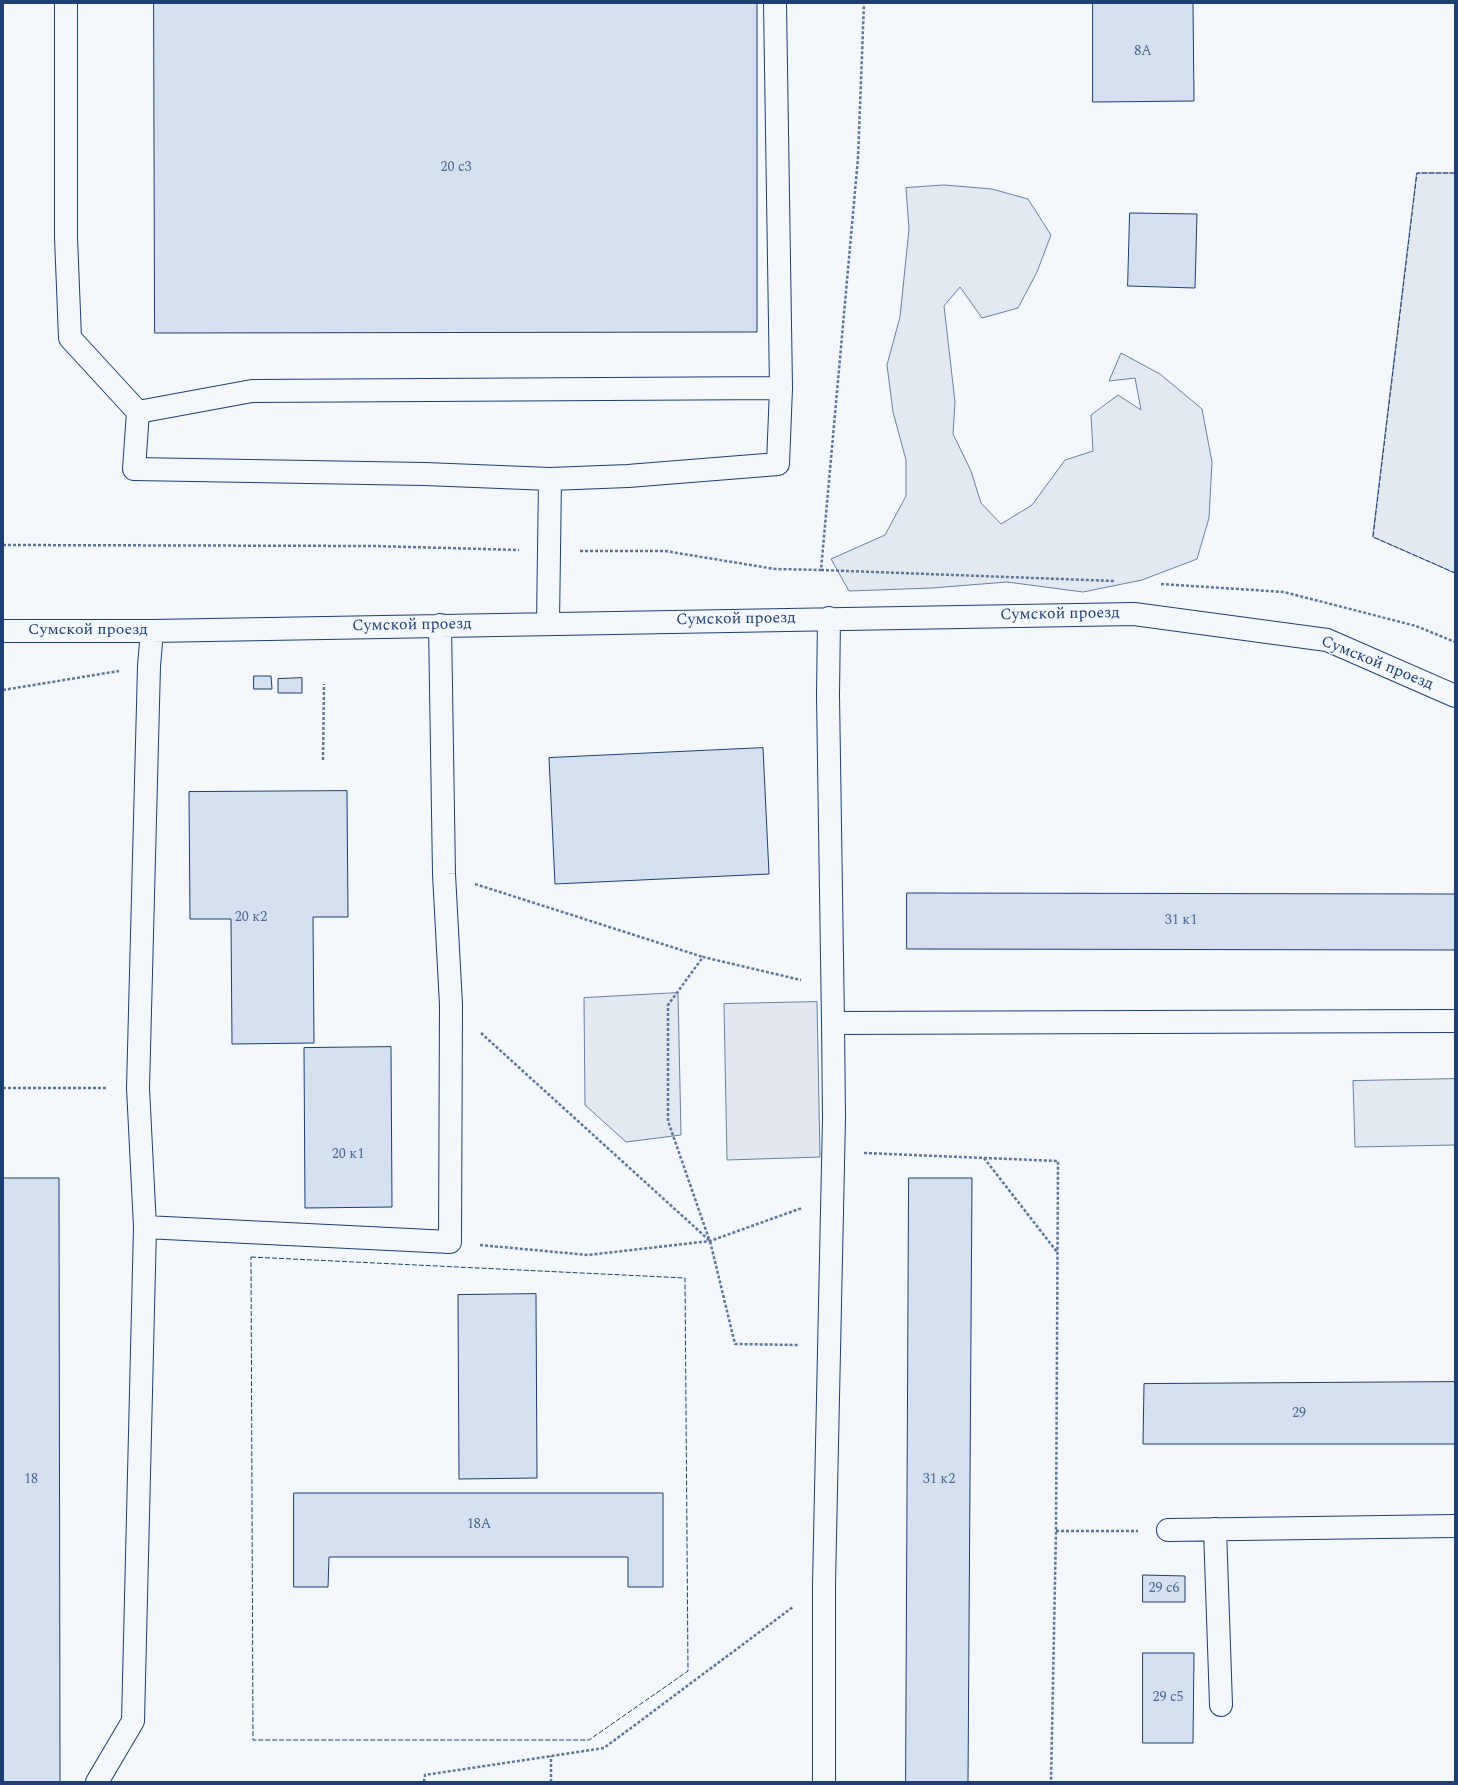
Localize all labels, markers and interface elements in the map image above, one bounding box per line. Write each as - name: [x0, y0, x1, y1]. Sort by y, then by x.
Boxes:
- house number: 8А: [1134, 44, 1152, 60]
- house number: 20 с3: [440, 160, 472, 176]
- street label: Сумской проезд: [1000, 604, 1120, 626]
- street label: Сумской проезд: [676, 609, 796, 631]
- street label: Сумской проезд: [352, 615, 472, 637]
- street label: Сумской проезд: [28, 621, 148, 641]
- street label: Сумской проезд: [1318, 633, 1436, 695]
- house number: 20 к2: [235, 910, 267, 926]
- house number: 31 к1: [1165, 913, 1197, 929]
- house number: 20 к1: [332, 1147, 364, 1163]
- house number: 29: [1292, 1406, 1306, 1422]
- house number: 18: [24, 1472, 38, 1488]
- house number: 31 к2: [923, 1472, 955, 1488]
- house number: 18А: [467, 1517, 491, 1533]
- house number: 29 с6: [1148, 1581, 1180, 1597]
- house number: 29 с5: [1152, 1690, 1184, 1706]

